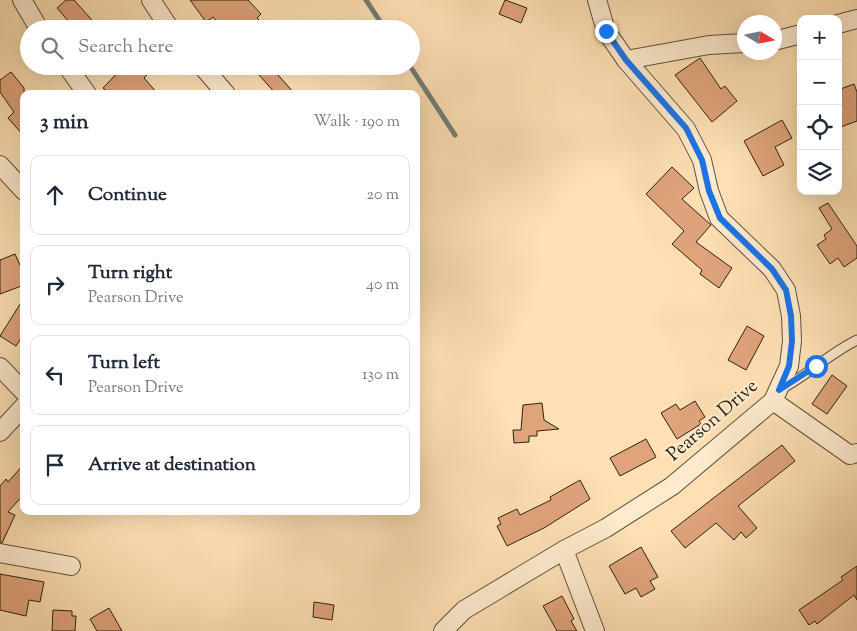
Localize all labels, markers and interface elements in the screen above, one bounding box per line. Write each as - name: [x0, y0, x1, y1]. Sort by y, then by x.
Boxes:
- north arrow: [737, 15, 782, 60]
- map controls: [797, 15, 842, 195]
- button: +: [797, 15, 842, 60]
- search box: [20, 20, 420, 75]
- route end: [595, 20, 618, 43]
- icon: search: [38, 34, 66, 62]
- text: Search here: [78, 34, 173, 61]
- button: −: [797, 60, 842, 105]
- button: locate: [797, 105, 842, 150]
- text: 3 min: [40, 108, 89, 138]
- text: Walk · 190 m: [313, 111, 400, 134]
- button: layers: [797, 150, 842, 195]
- icon: ahead: [41, 181, 69, 209]
- text: Continue: [88, 182, 167, 209]
- text: 20 m: [366, 184, 399, 207]
- text: Turn right: [88, 260, 172, 287]
- icon: right: [41, 271, 69, 299]
- text: 40 m: [366, 274, 399, 297]
- text: Pearson Drive: [88, 287, 183, 310]
- text: Turn left: [88, 350, 160, 377]
- route start: [805, 355, 828, 378]
- icon: left: [41, 361, 69, 389]
- text: 130 m: [362, 364, 399, 387]
- street label: Pearson Drive: [661, 374, 765, 468]
- text: Pearson Drive: [88, 377, 183, 400]
- icon: arrive: [41, 451, 69, 479]
- text: Arrive at destination: [88, 452, 256, 479]

